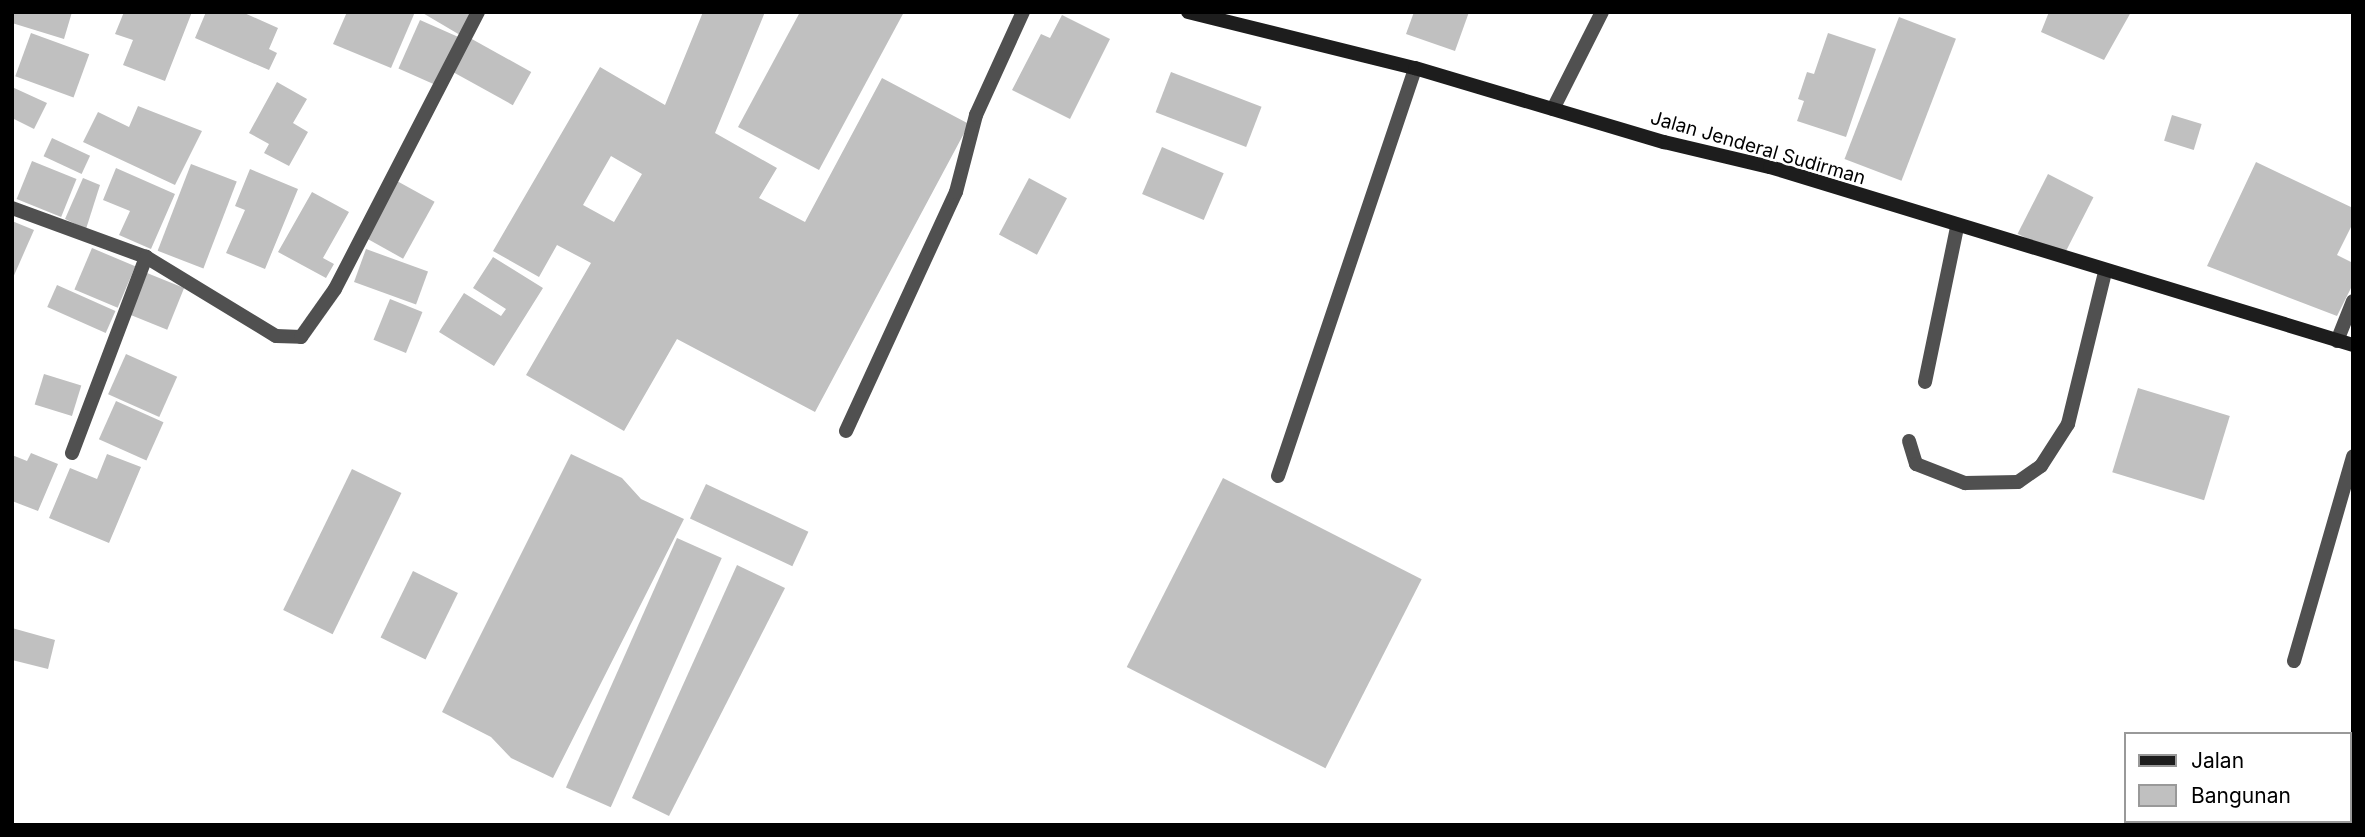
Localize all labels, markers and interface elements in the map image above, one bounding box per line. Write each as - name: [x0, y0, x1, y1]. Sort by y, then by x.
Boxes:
- street label: Jalan Jenderal Sudirman: [1648, 106, 1868, 190]
- legend: [2124, 732, 2351, 823]
- text: Jalan: [2191, 748, 2244, 773]
- text: Bangunan: [2191, 783, 2291, 808]

